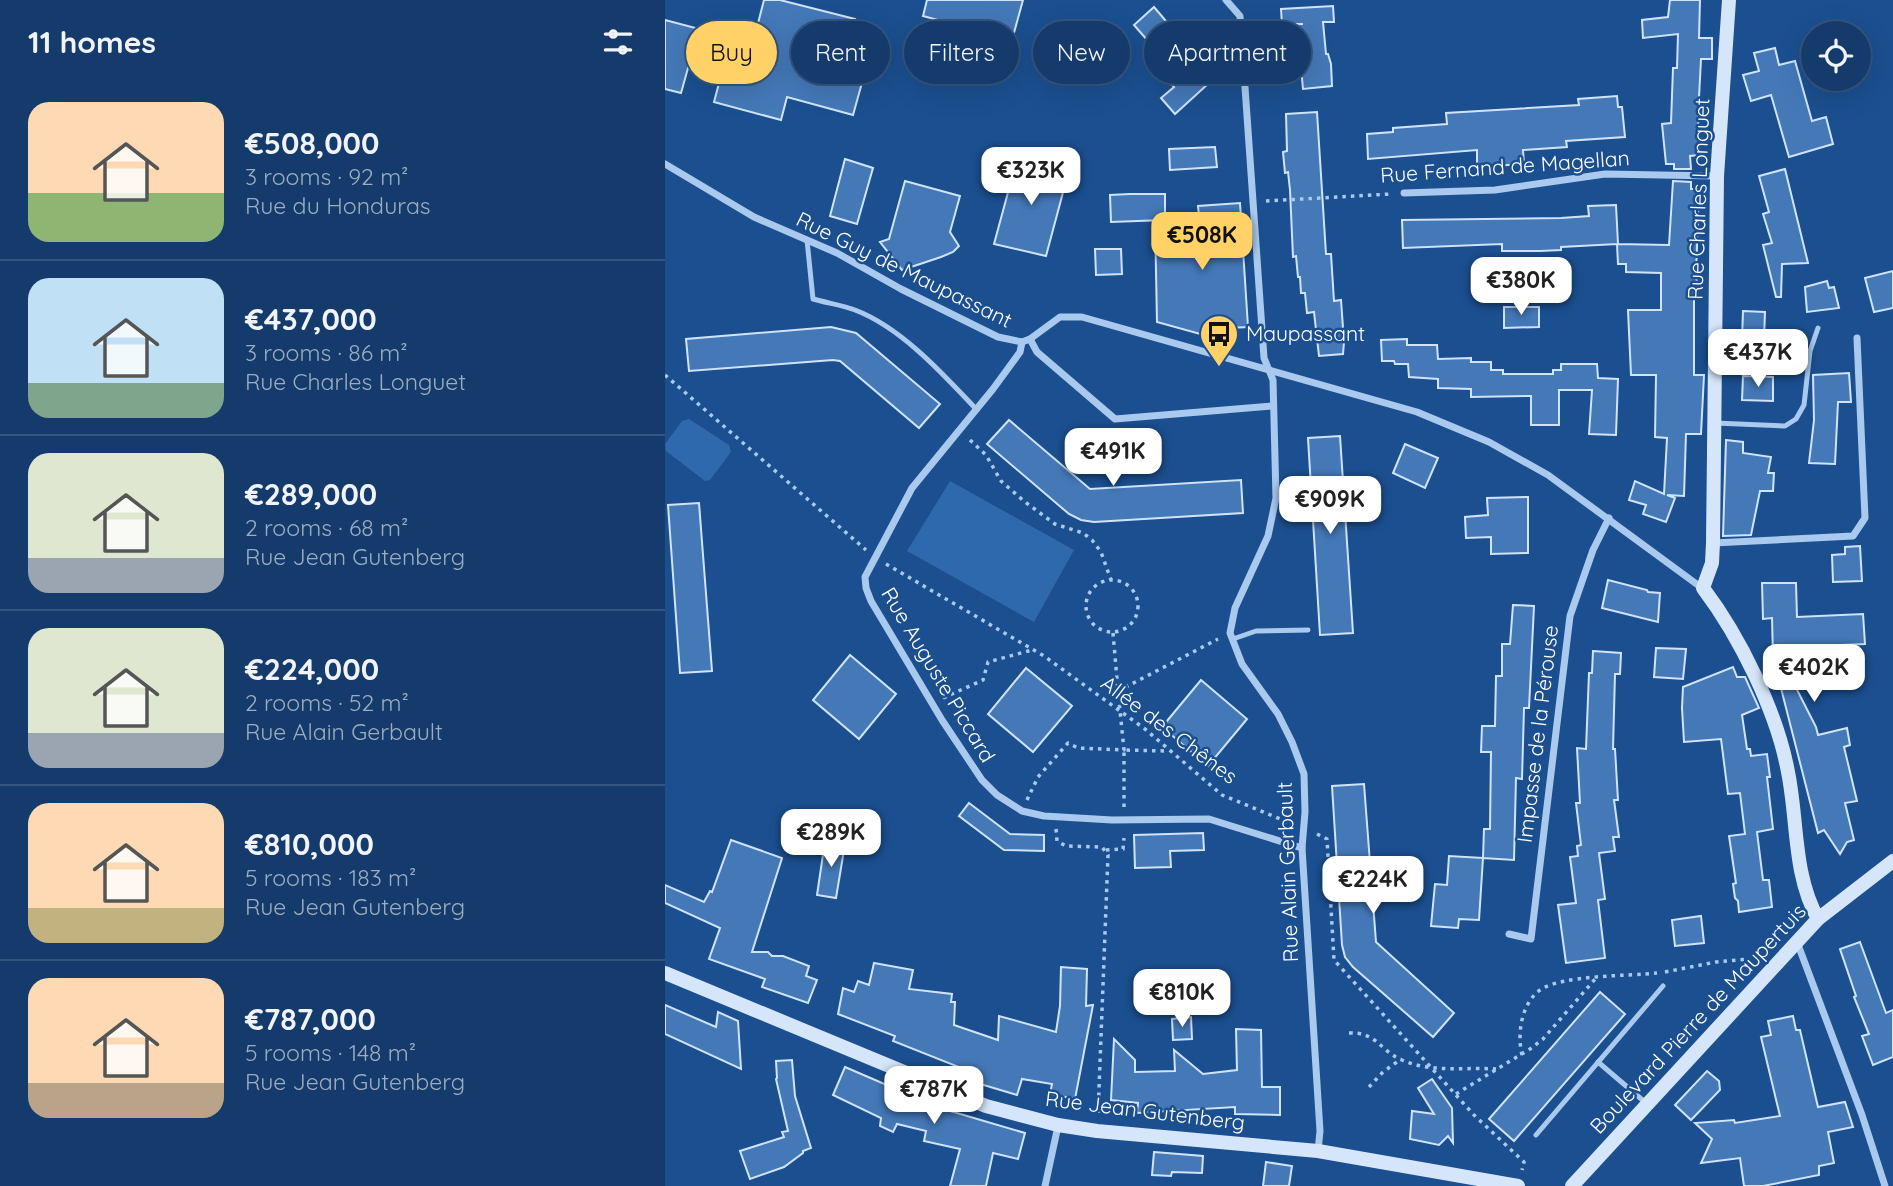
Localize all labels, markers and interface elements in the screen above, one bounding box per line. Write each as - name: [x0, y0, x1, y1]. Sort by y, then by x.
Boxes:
- chip: Buy: [686, 21, 777, 84]
- chip: Rent: [791, 21, 890, 84]
- chip: Filters: [904, 21, 1019, 84]
- chip: New: [1033, 21, 1130, 84]
- chip: Apartment: [1144, 21, 1311, 84]
- map controls: [1801, 21, 1871, 91]
- button: locate: [1801, 21, 1871, 91]
- text: 11 homes: [28, 23, 156, 61]
- icon: filters: [599, 23, 637, 61]
- street label: Rue Charles Longuet: [1681, 98, 1715, 300]
- text: €508,000: [245, 124, 379, 162]
- icon: home: [84, 130, 168, 214]
- street label: Rue Fernand de Magellan: [1379, 144, 1630, 188]
- pin: €323K: [982, 148, 1080, 207]
- text: €323K: [997, 155, 1065, 184]
- text: 3 rooms · 92 m²: [245, 162, 408, 191]
- text: Rue du Honduras: [245, 191, 431, 220]
- street label: Rue Guy de Maupassant: [792, 205, 1017, 333]
- pin: €508K: [1153, 212, 1251, 272]
- text: €508K: [1167, 220, 1237, 249]
- pin: €380K: [1472, 258, 1570, 317]
- text: €380K: [1487, 265, 1555, 294]
- text: €437,000: [245, 300, 377, 338]
- icon: home: [84, 306, 168, 390]
- bus stop icon: Maupassant: [1198, 313, 1240, 368]
- place label: Maupassant: [1246, 320, 1365, 346]
- pin: €437K: [1709, 330, 1807, 389]
- text: €437K: [1724, 337, 1792, 366]
- text: 3 rooms · 86 m²: [245, 338, 408, 367]
- text: Rue Charles Longuet: [245, 367, 466, 396]
- pin: €491K: [1064, 428, 1162, 488]
- text: €491K: [1081, 436, 1145, 465]
- text: €289,000: [245, 475, 377, 513]
- pin: €909K: [1281, 476, 1379, 536]
- icon: home: [84, 481, 168, 565]
- text: €909K: [1295, 484, 1365, 513]
- text: 2 rooms · 68 m²: [245, 513, 408, 542]
- text: Rue Jean Gutenberg: [245, 542, 465, 571]
- street label: Rue Auguste Piccard: [876, 582, 1001, 767]
- street label: Impasse de la Pérouse: [1511, 624, 1563, 844]
- pin: €402K: [1765, 644, 1863, 704]
- text: €224,000: [245, 650, 379, 688]
- text: €402K: [1779, 652, 1849, 681]
- icon: home: [84, 656, 168, 740]
- street label: Allée des Chênes: [1096, 669, 1243, 789]
- text: 2 rooms · 52 m²: [245, 688, 409, 717]
- text: Rue Alain Gerbault: [245, 717, 443, 746]
- street label: Rue Alain Gerbault: [1271, 781, 1303, 963]
- pin: €289K: [782, 810, 880, 869]
- text: €289K: [797, 817, 865, 846]
- text: €810,000: [245, 825, 374, 863]
- icon: home: [84, 831, 168, 915]
- pin: €224K: [1324, 856, 1422, 916]
- text: 5 rooms · 183 m²: [245, 863, 416, 892]
- text: €224K: [1338, 864, 1408, 893]
- text: Rue Jean Gutenberg: [245, 892, 465, 921]
- street label: Boulevard Pierre de Maupertuis: [1584, 898, 1811, 1139]
- pin: €810K: [1133, 970, 1231, 1029]
- text: €810K: [1149, 977, 1215, 1006]
- text: €787,000: [245, 1000, 376, 1038]
- icon: home: [84, 1006, 168, 1090]
- text: 5 rooms · 148 m²: [245, 1038, 416, 1067]
- pin: €787K: [885, 1066, 983, 1126]
- text: Rue Jean Gutenberg: [245, 1067, 465, 1096]
- text: €787K: [900, 1074, 968, 1103]
- street label: Rue Jean Gutenberg: [1044, 1085, 1246, 1135]

